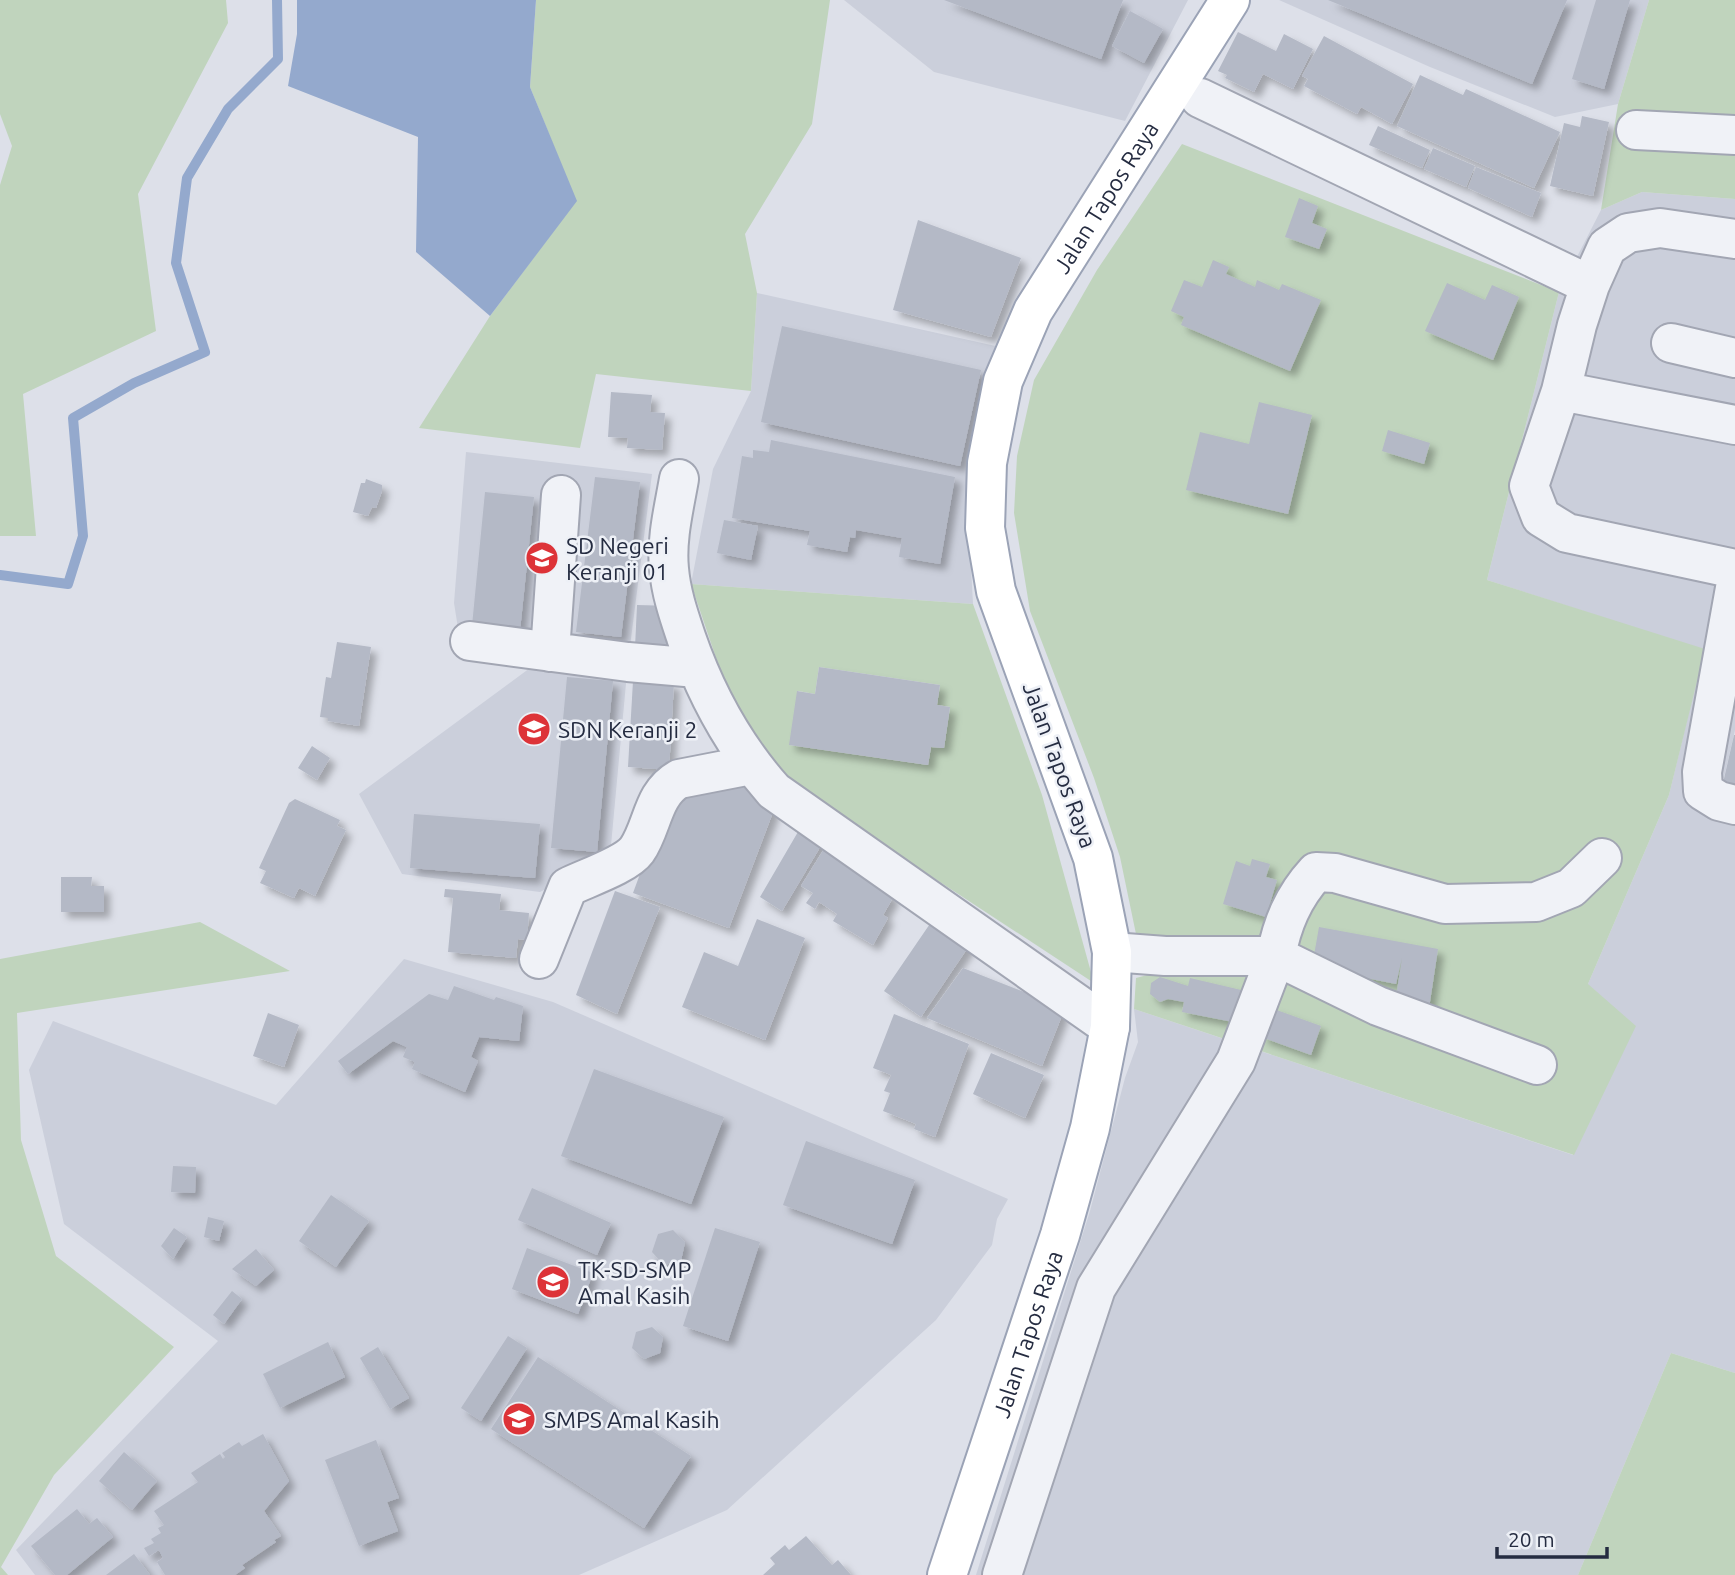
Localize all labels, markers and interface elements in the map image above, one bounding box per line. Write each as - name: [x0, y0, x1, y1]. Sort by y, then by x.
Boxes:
- street label: Jalan Tapos Raya: [1048, 117, 1162, 277]
- place label: SD Negeri Keranji 01: [566, 533, 669, 584]
- school or university icon: SD Negeri Keranji 01: [523, 539, 561, 577]
- street label: Jalan Tapos Raya: [1018, 679, 1102, 851]
- school or university icon: SDN Keranji 2: [515, 710, 553, 748]
- place label: SDN Keranji 2: [558, 717, 697, 742]
- street label: Jalan Tapos Raya: [988, 1247, 1066, 1421]
- place label: TK-SD-SMP Amal Kasih: [578, 1257, 691, 1308]
- school or university icon: TK-SD-SMP Amal Kasih: [534, 1263, 572, 1301]
- school or university icon: SMPS Amal Kasih: [500, 1400, 538, 1438]
- place label: SMPS Amal Kasih: [544, 1407, 720, 1432]
- scale bar: [1497, 1516, 1607, 1560]
- text: 20 m: [1508, 1527, 1555, 1551]

